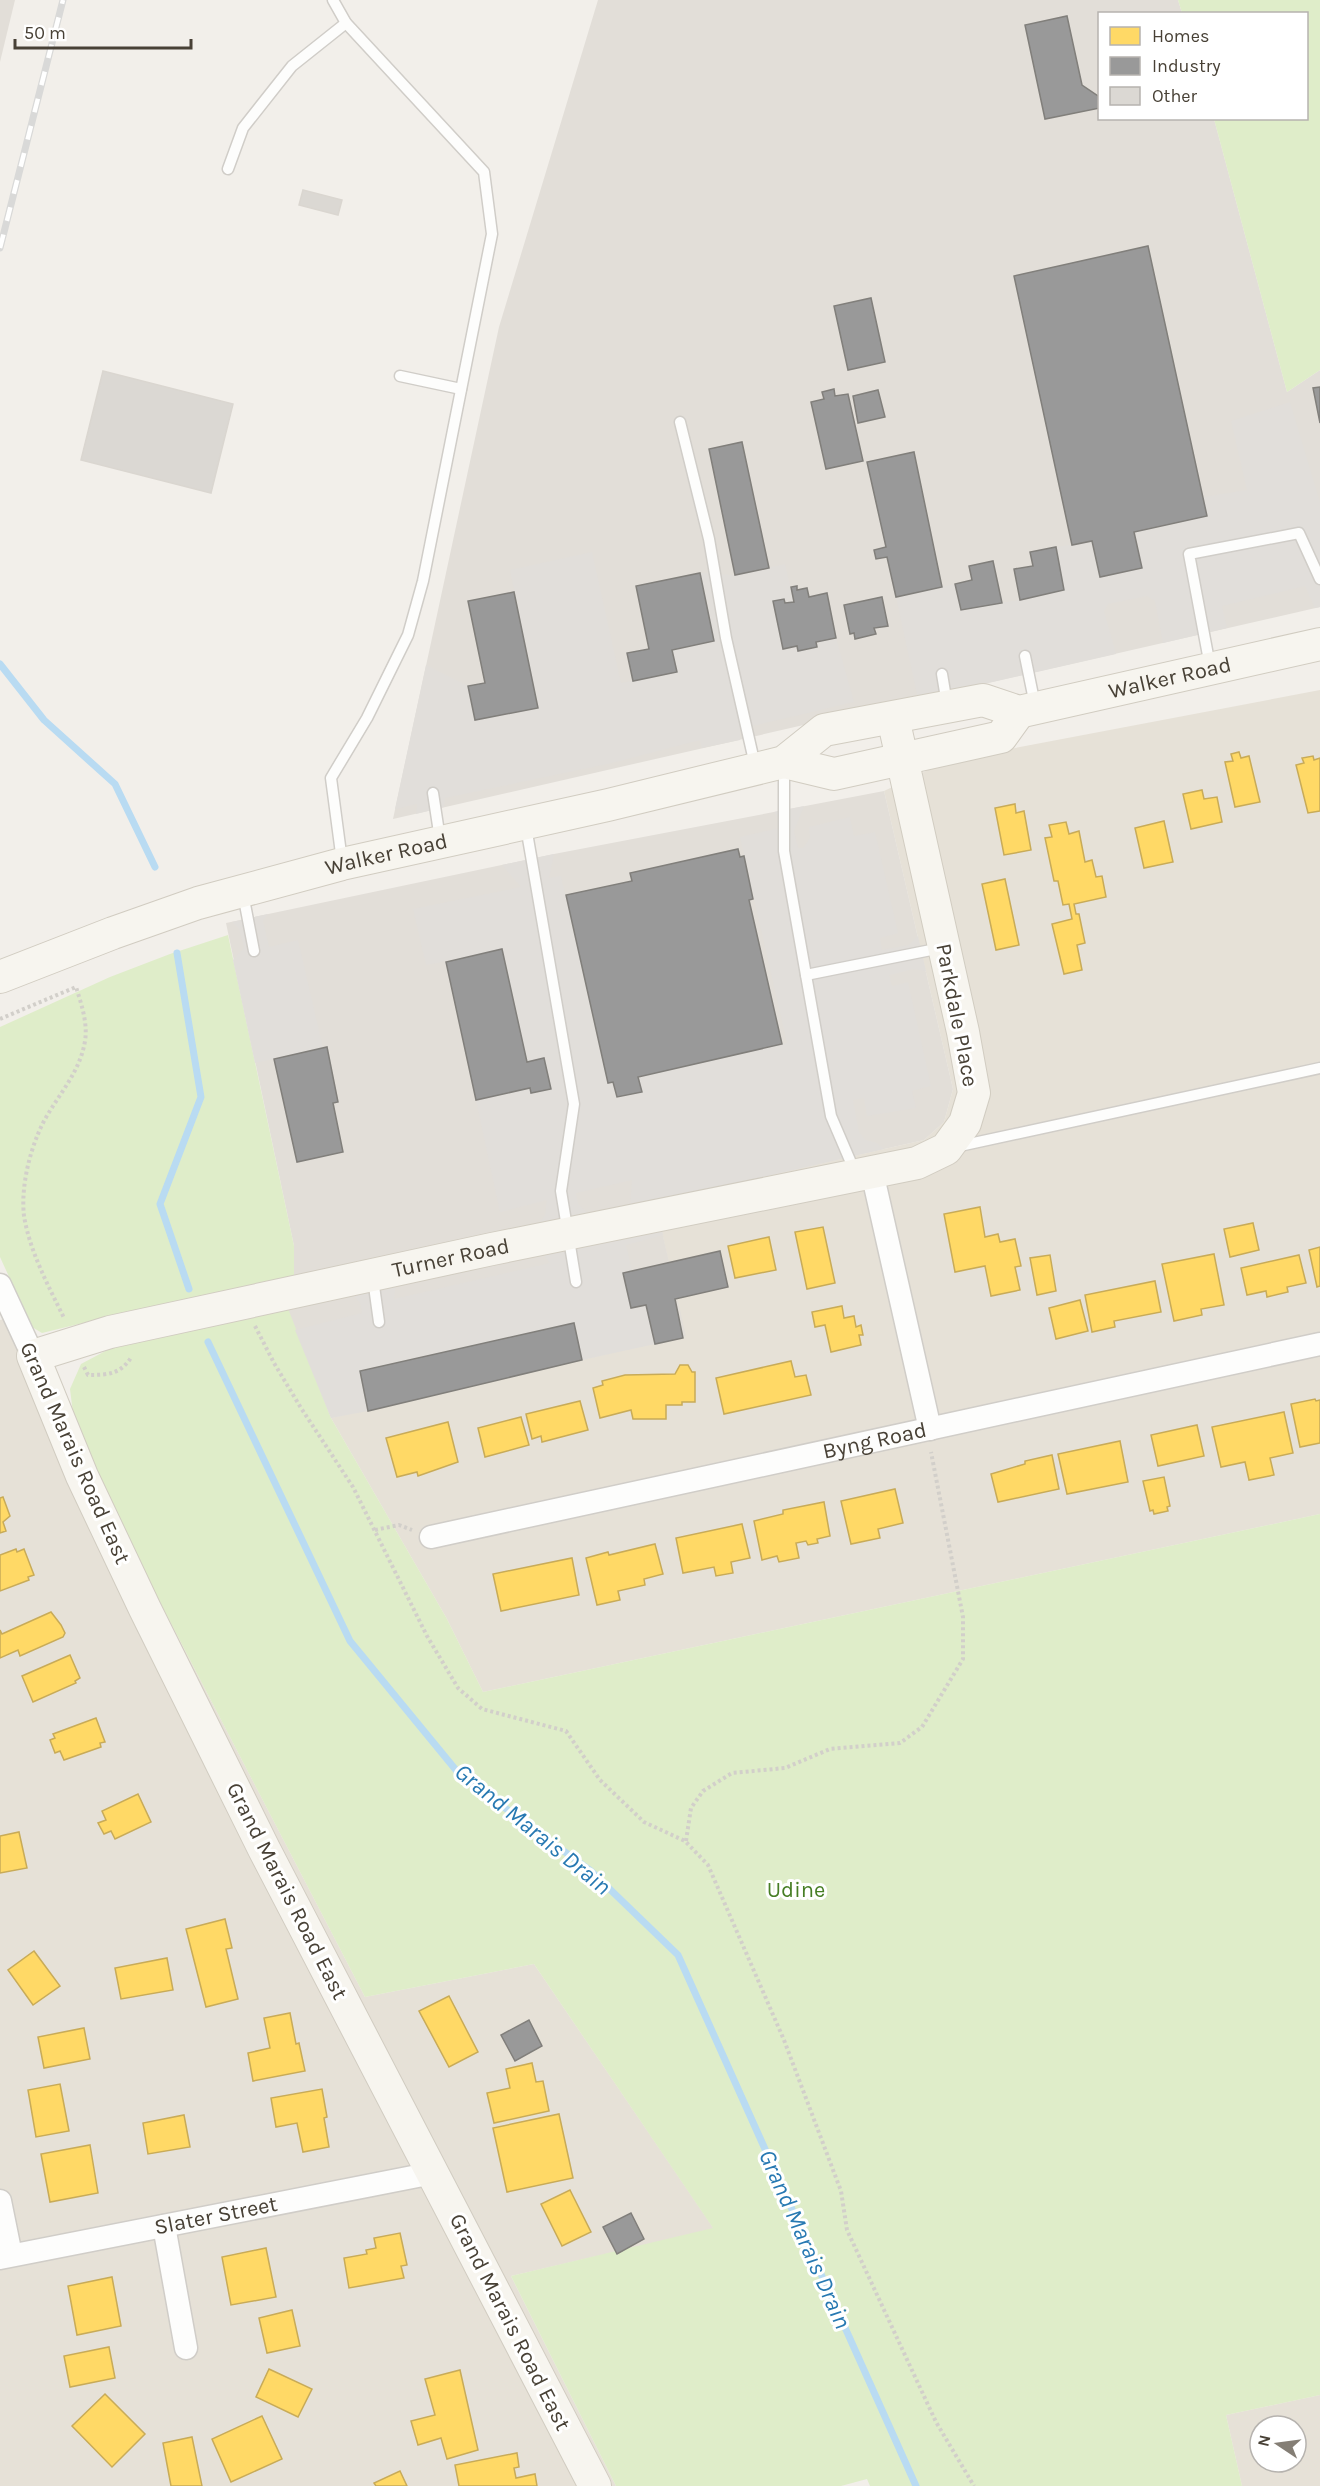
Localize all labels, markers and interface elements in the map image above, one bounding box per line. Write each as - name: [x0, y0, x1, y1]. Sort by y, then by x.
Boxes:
- scale bar: [15, 12, 190, 50]
- legend: [1098, 12, 1308, 120]
- text: 50 m: [24, 22, 66, 44]
- text: Homes: [1152, 25, 1209, 47]
- text: Industry: [1152, 55, 1221, 77]
- text: Other: [1152, 85, 1197, 107]
- street label: Walker Road: [1106, 651, 1234, 704]
- street label: Walker Road: [322, 828, 450, 881]
- street label: Parkdale Place: [930, 941, 984, 1089]
- street label: Turner Road: [390, 1233, 512, 1283]
- street label: Grand Marais Road East: [14, 1338, 136, 1568]
- street label: Byng Road: [820, 1417, 929, 1465]
- water label: Grand Marais Drain: [449, 1757, 617, 1901]
- street label: Grand Marais Road East: [221, 1778, 353, 2004]
- park label: Udine: [767, 1877, 825, 1903]
- water label: Grand Marais Drain: [753, 2145, 857, 2333]
- street label: Slater Street: [152, 2191, 280, 2240]
- street label: Grand Marais Road East: [444, 2209, 576, 2435]
- north arrow: [1248, 2414, 1308, 2474]
- text: N: [1253, 2433, 1274, 2448]

